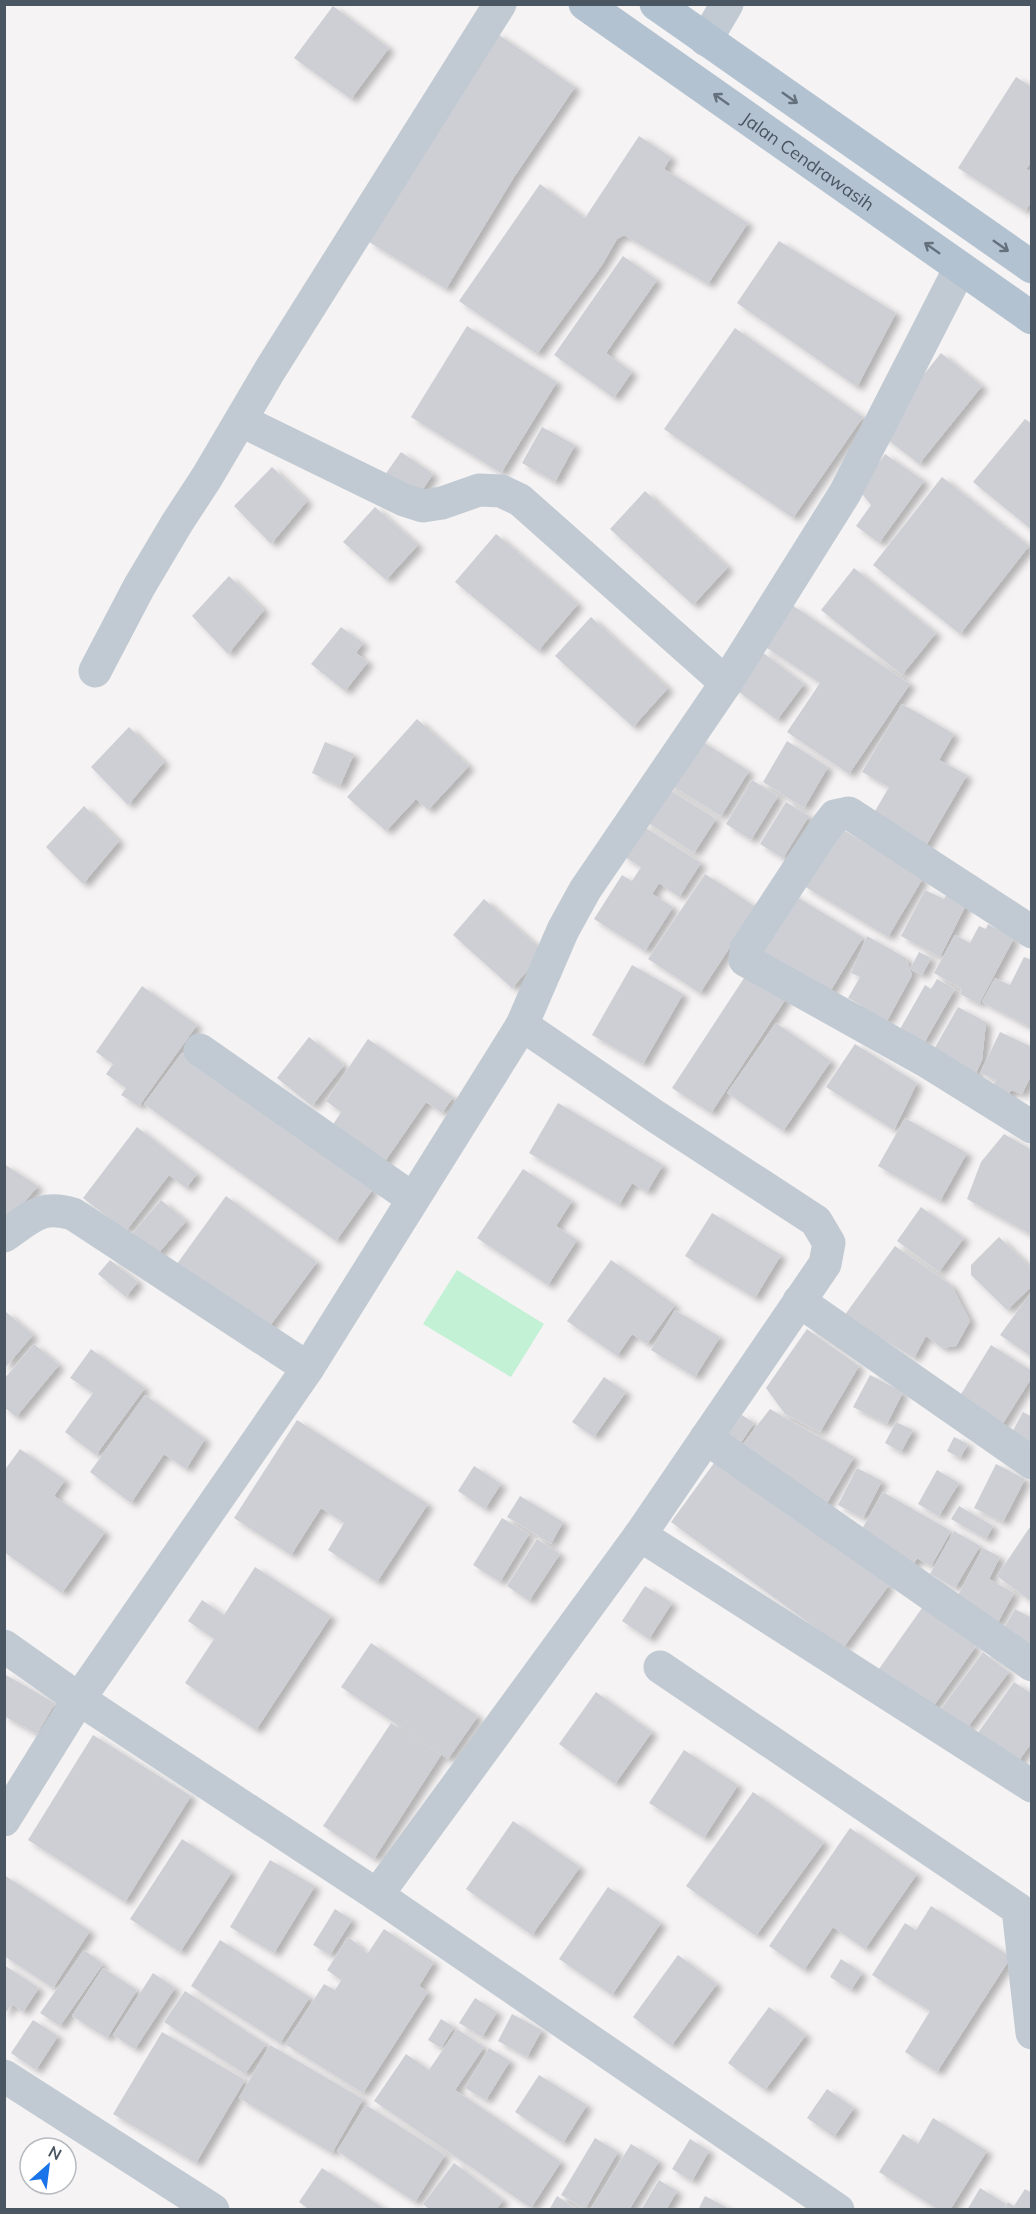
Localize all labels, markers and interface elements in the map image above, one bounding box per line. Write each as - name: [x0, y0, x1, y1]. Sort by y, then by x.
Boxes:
- one-way arrow: [781, 92, 797, 104]
- one-way arrow: [714, 93, 730, 105]
- street label: Jalan Cendrawasih: [737, 106, 879, 216]
- one-way arrow: [993, 240, 1009, 252]
- one-way arrow: [924, 242, 940, 254]
- north arrow: [18, 2136, 78, 2196]
- text: N: [45, 2141, 65, 2164]

